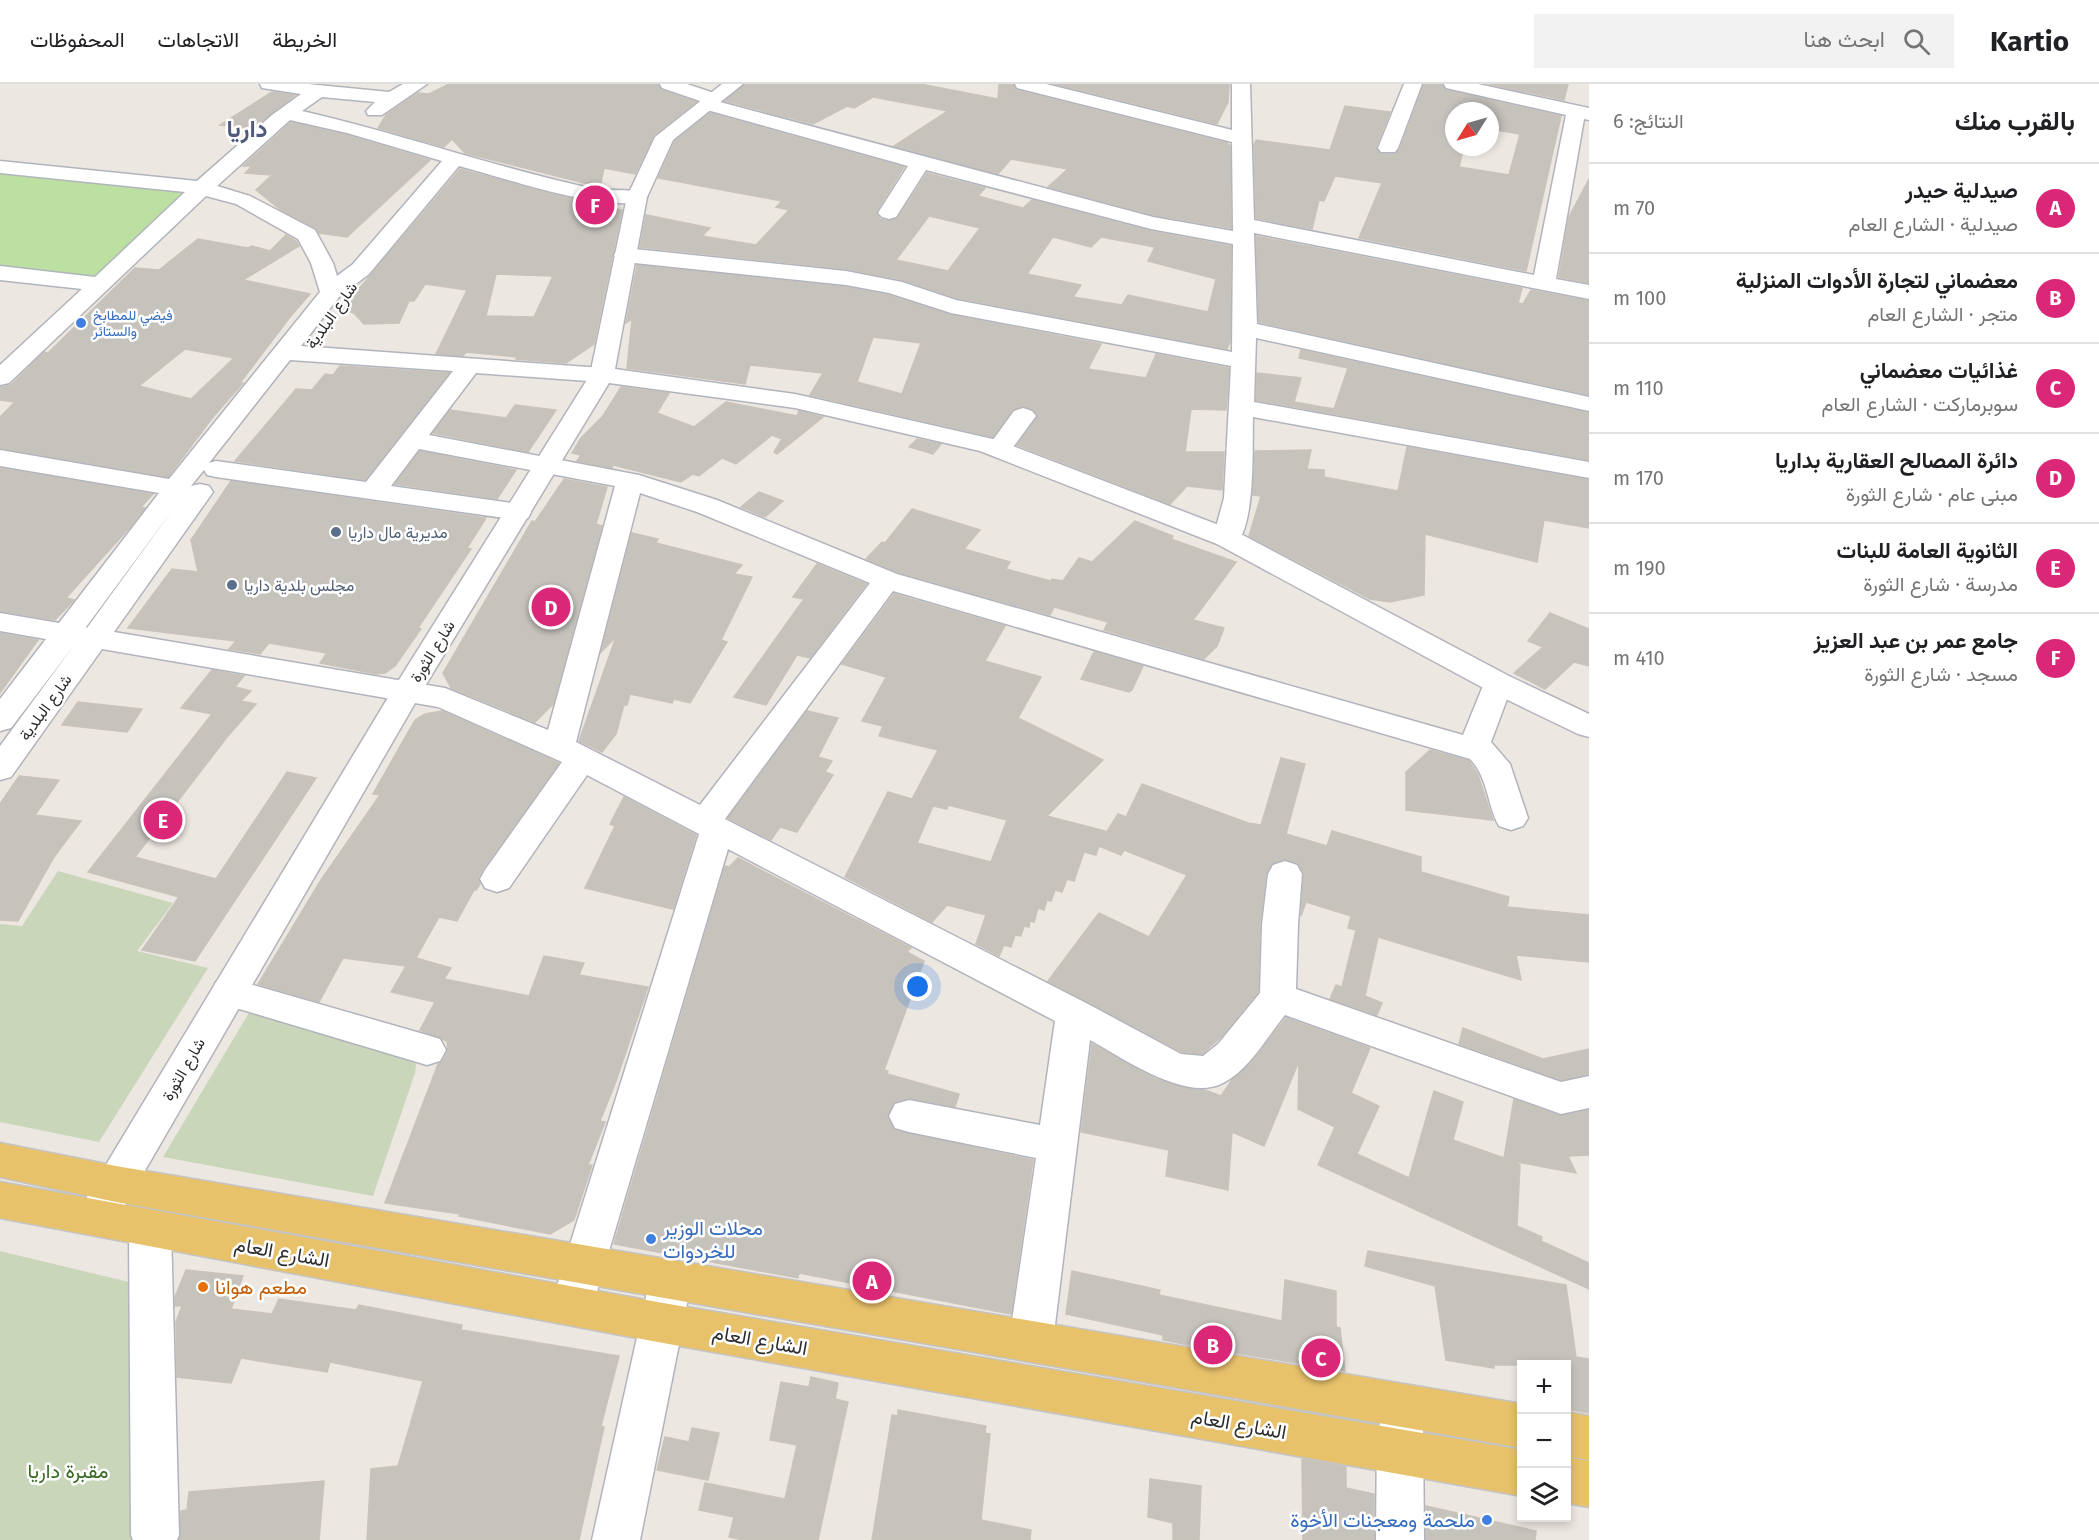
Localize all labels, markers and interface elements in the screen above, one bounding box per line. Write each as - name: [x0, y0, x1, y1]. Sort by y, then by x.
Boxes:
- search box: [1534, 14, 1954, 68]
- icon: search: [1900, 25, 1933, 58]
- text: Kartio: [1990, 25, 2069, 58]
- text: ابحث هنا: [1804, 26, 1885, 53]
- text: المحفوظات: [30, 27, 125, 53]
- text: الاتجاهات: [158, 27, 239, 53]
- text: الخريطة: [272, 27, 337, 53]
- north arrow: [1445, 102, 1499, 156]
- text: بالقرب منك: [1955, 106, 2075, 137]
- text: النتائج: 6: [1613, 109, 1684, 133]
- district label: داريا: [226, 115, 268, 144]
- text: صيدلية حيدر: [1905, 177, 2018, 204]
- pin: F: [576, 182, 614, 228]
- text: 70 m: [1613, 196, 1655, 220]
- text: A: [2050, 196, 2061, 220]
- text: صيدلية · الشارع العام: [1849, 212, 2018, 236]
- text: معضماني لتجارة الأدوات المنزلية: [1736, 267, 2018, 294]
- street label: شارع البلدية: [301, 278, 363, 353]
- text: 100 m: [1613, 286, 1666, 310]
- text: B: [2049, 286, 2062, 310]
- text: متجر · الشارع العام: [1867, 302, 2018, 326]
- place label: فيضي للمطابخ والستائر: [92, 307, 173, 340]
- marker: فيضي للمطابخ والستائر: [74, 316, 88, 330]
- text: غذائيات معضماني: [1860, 357, 2018, 384]
- text: 110 m: [1613, 376, 1664, 400]
- text: C: [2050, 376, 2061, 400]
- text: سوبرماركت · الشارع العام: [1822, 392, 2018, 416]
- text: دائرة المصالح العقارية بداريا: [1775, 447, 2018, 474]
- text: 170 m: [1613, 466, 1664, 490]
- text: D: [2049, 466, 2062, 490]
- text: مبنى عام · شارع الثورة: [1846, 482, 2018, 506]
- place label: مديرية مال داريا: [348, 523, 447, 543]
- marker: مديرية مال داريا: [329, 525, 343, 539]
- text: الثانوية العامة للبنات: [1837, 537, 2018, 564]
- text: 190 m: [1613, 556, 1666, 580]
- text: E: [2050, 556, 2061, 580]
- text: مدرسة · شارع الثورة: [1863, 572, 2018, 596]
- place label: مجلس بلدية داريا: [244, 576, 354, 596]
- marker: مجلس بلدية داريا: [225, 578, 239, 592]
- pin: D: [532, 584, 570, 630]
- street label: شارع الثورة: [406, 617, 461, 687]
- text: جامع عمر بن عبد العزيز: [1814, 627, 2018, 654]
- text: 410 m: [1613, 646, 1665, 670]
- text: F: [2051, 646, 2060, 670]
- text: مسجد · شارع الثورة: [1864, 662, 2018, 686]
- street label: شارع البلدية: [15, 670, 77, 745]
- pin: E: [144, 798, 182, 842]
- your location: [903, 972, 932, 1001]
- street label: شارع الثورة: [158, 1035, 211, 1105]
- place label: محلات الوزير للخردوات: [662, 1216, 763, 1264]
- street label: الشارع العام: [232, 1232, 331, 1274]
- marker: محلات الوزير للخردوات: [644, 1232, 658, 1246]
- pin: A: [852, 1258, 892, 1304]
- place label: مطعم هوانا: [215, 1275, 307, 1300]
- marker: مطعم هوانا: [196, 1280, 210, 1294]
- street label: الشارع العام: [710, 1320, 809, 1362]
- pin: B: [1194, 1322, 1232, 1368]
- pin: C: [1302, 1336, 1340, 1380]
- map controls: [1517, 1360, 1571, 1522]
- button: +: [1517, 1360, 1571, 1414]
- street label: الشارع العام: [1189, 1404, 1288, 1446]
- button: −: [1517, 1414, 1571, 1468]
- park label: مقبرة داريا: [28, 1459, 108, 1484]
- button: layers: [1517, 1468, 1571, 1522]
- place label: ملحمة ومعجنات الأخوة: [1290, 1508, 1475, 1533]
- marker: ملحمة ومعجنات الأخوة: [1480, 1513, 1494, 1527]

